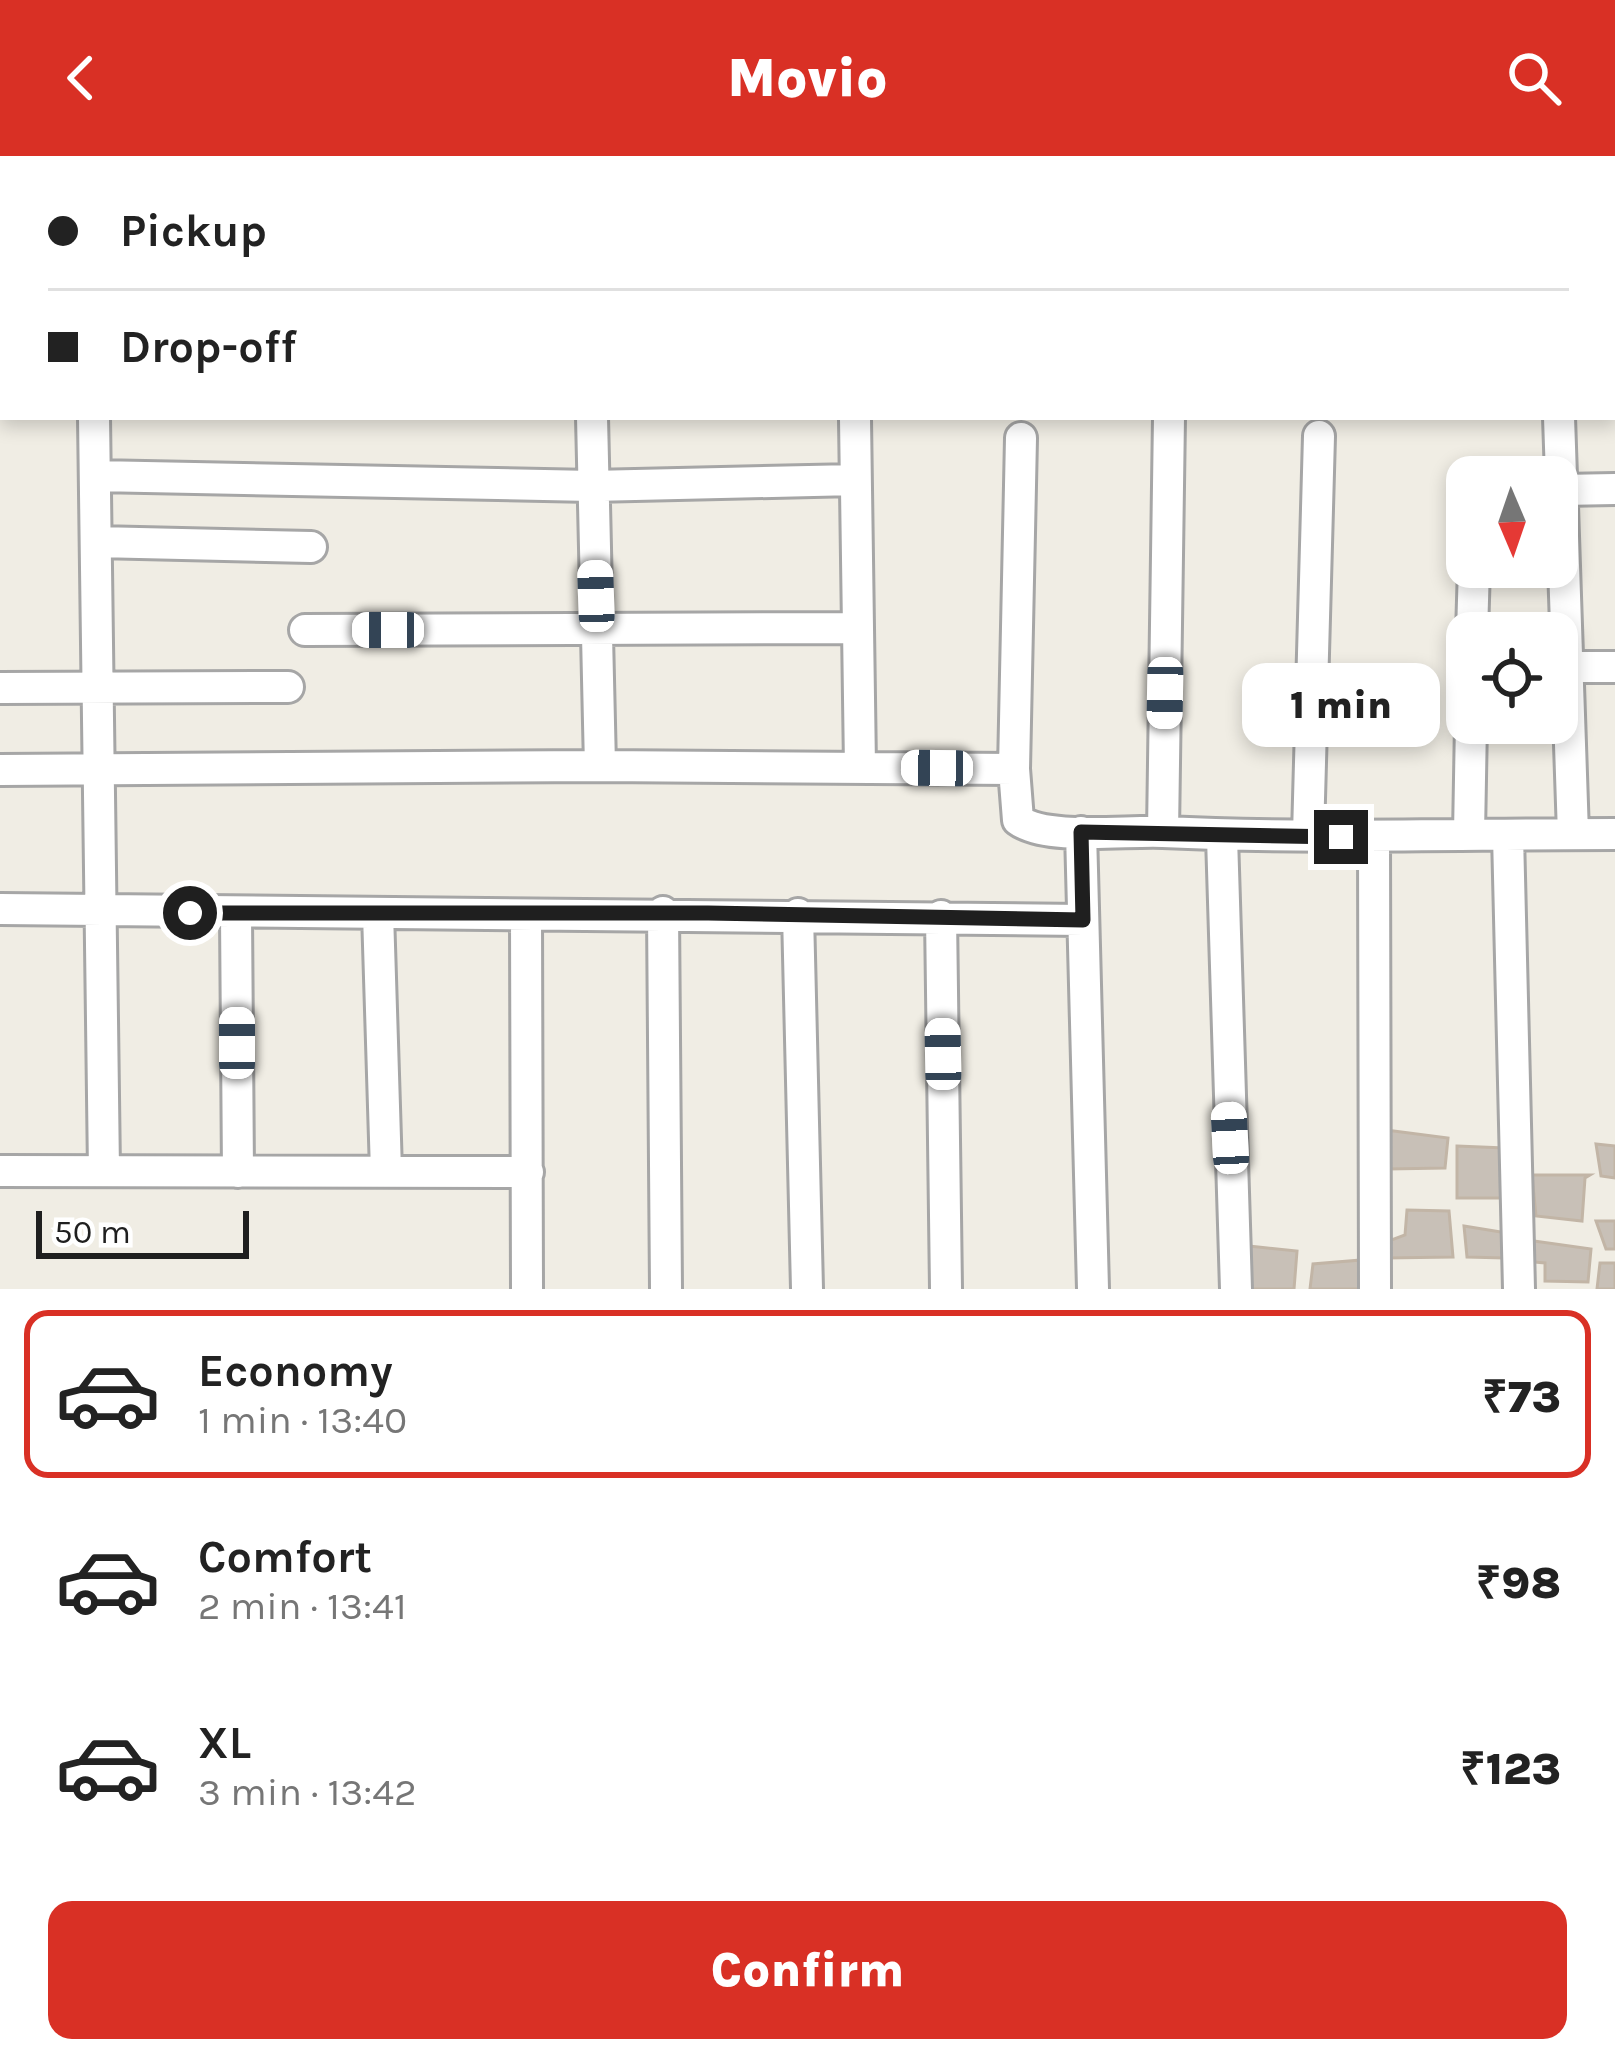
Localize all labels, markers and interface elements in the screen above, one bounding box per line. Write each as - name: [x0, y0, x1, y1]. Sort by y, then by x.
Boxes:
- icon: back: [48, 45, 114, 111]
- icon: search: [1501, 45, 1567, 111]
- text: Movio: [727, 46, 888, 110]
- text: Pickup: [120, 205, 267, 257]
- text: Drop-off: [120, 321, 297, 373]
- north arrow: [1446, 456, 1578, 588]
- map controls: [1446, 456, 1578, 744]
- car: [577, 559, 615, 633]
- car: [352, 612, 424, 648]
- button: locate: [1446, 612, 1578, 744]
- car: [1146, 657, 1184, 729]
- callout: 1 min: [1242, 663, 1440, 747]
- text: 1 min: [1290, 682, 1392, 728]
- car: [901, 749, 973, 787]
- route end: [1314, 810, 1368, 864]
- route start: [163, 886, 217, 940]
- car: [219, 1007, 255, 1079]
- car: [924, 1018, 962, 1090]
- car: [1210, 1101, 1250, 1175]
- scale bar: [36, 1205, 249, 1258]
- text: 50 m: [54, 1213, 131, 1251]
- icon: car: [54, 1340, 162, 1448]
- text: Economy: [198, 1345, 393, 1397]
- text: ₹73: [1482, 1371, 1561, 1423]
- text: 1 min · 13:40: [198, 1397, 407, 1443]
- icon: car: [54, 1526, 162, 1634]
- text: Comfort: [198, 1531, 372, 1583]
- text: ₹98: [1476, 1557, 1561, 1609]
- text: 2 min · 13:41: [198, 1583, 407, 1629]
- icon: car: [54, 1712, 162, 1820]
- text: XL: [198, 1717, 251, 1769]
- text: ₹123: [1460, 1743, 1561, 1795]
- text: 3 min · 13:42: [198, 1769, 417, 1815]
- button: Confirm: [48, 1901, 1567, 2039]

